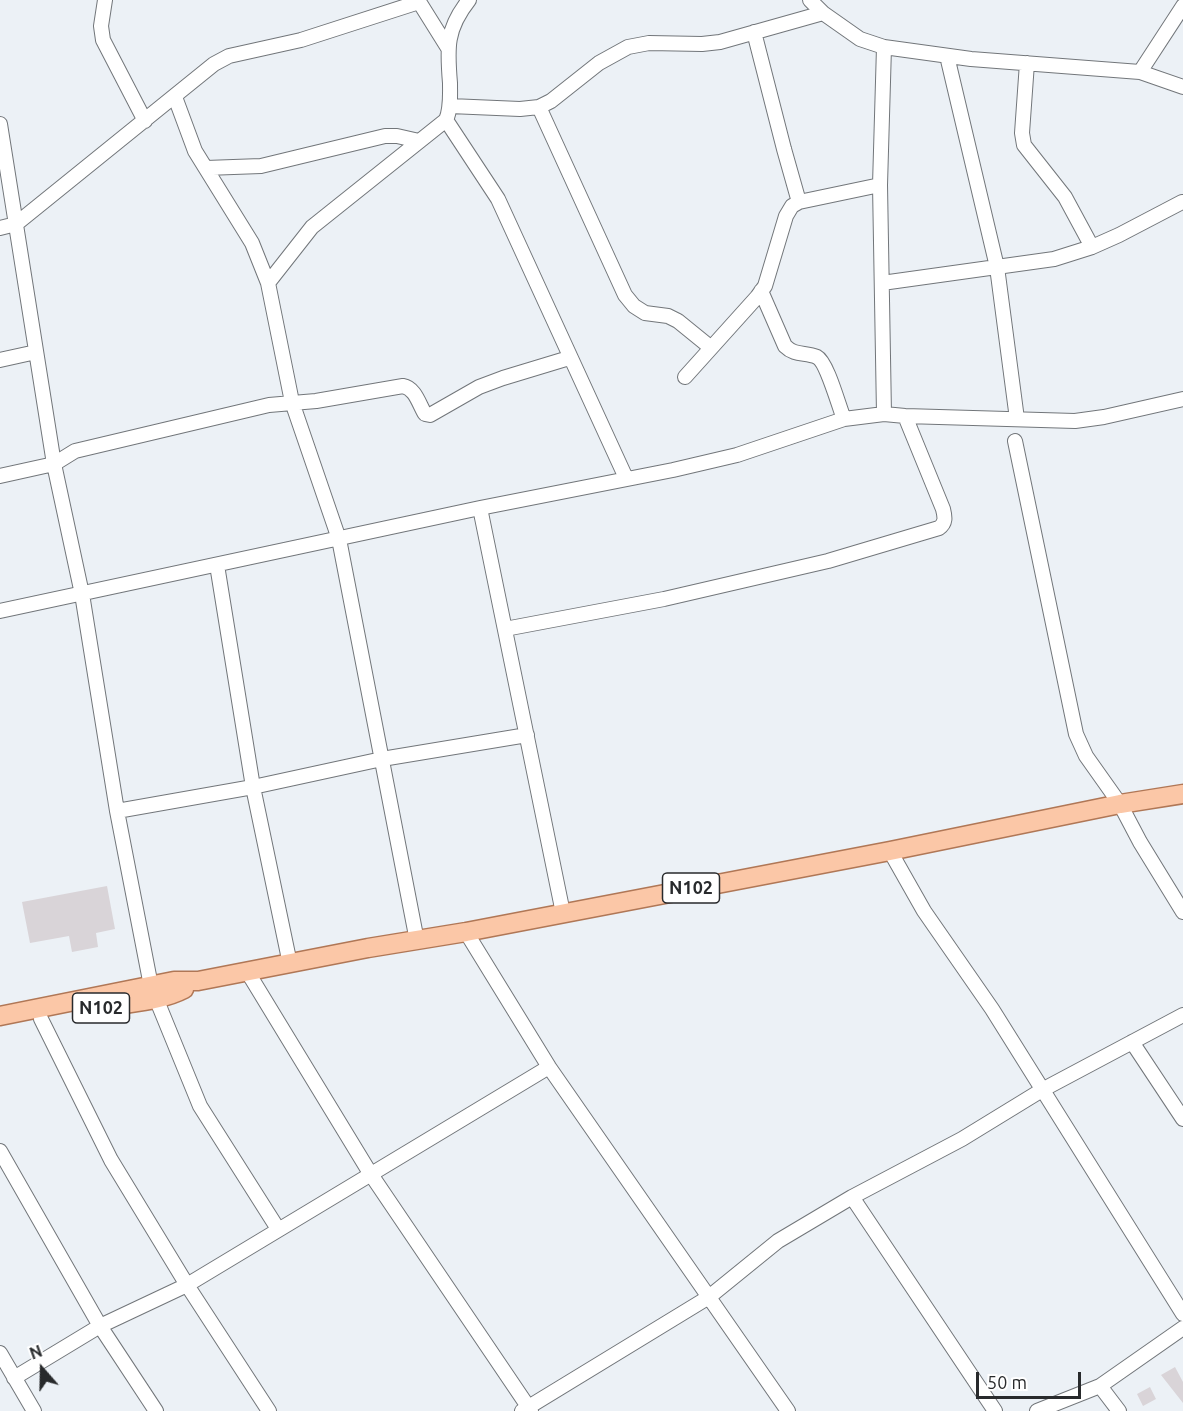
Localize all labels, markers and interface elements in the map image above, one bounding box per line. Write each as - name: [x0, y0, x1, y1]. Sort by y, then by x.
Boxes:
- road number: N102: [662, 873, 720, 903]
- road number: N102: [72, 993, 130, 1023]
- north arrow: [12, 1339, 72, 1399]
- text: N: [27, 1342, 45, 1363]
- scale bar: [979, 1360, 1084, 1398]
- text: 50 m: [987, 1372, 1027, 1392]

